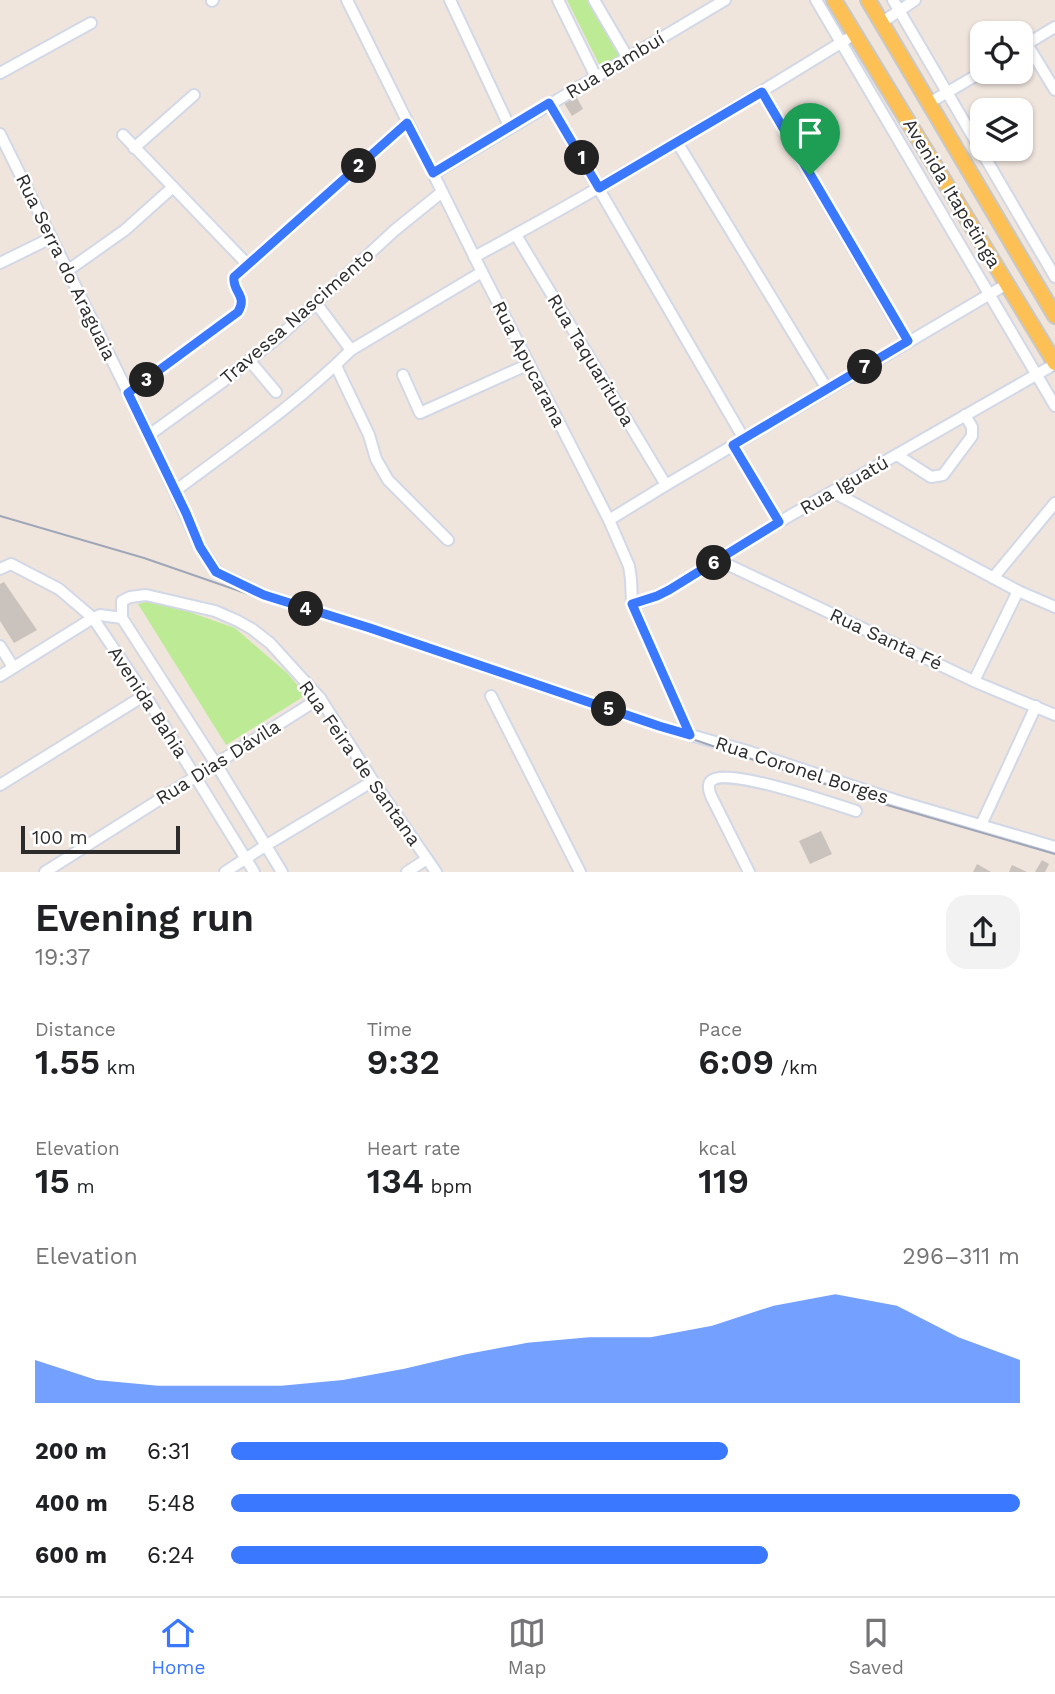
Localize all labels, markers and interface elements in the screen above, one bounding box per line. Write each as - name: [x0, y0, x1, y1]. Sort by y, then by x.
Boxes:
- map controls: [970, 21, 1033, 161]
- button: locate: [970, 21, 1033, 84]
- street label: Rua Bambuí: [562, 27, 668, 103]
- button: layers: [970, 98, 1033, 161]
- pin: [780, 103, 840, 175]
- icon: arrive: [791, 114, 829, 152]
- street label: Avenida Itapetinga: [898, 114, 1006, 272]
- pin: 1: [564, 140, 600, 176]
- text: 1: [577, 146, 586, 169]
- pin: 2: [342, 148, 376, 184]
- text: 2: [353, 154, 364, 177]
- street label: Rua Serra do Araguaia: [11, 170, 121, 364]
- street label: Travessa Nascimento: [215, 243, 379, 389]
- street label: Rua Taquarituba: [542, 290, 640, 431]
- street label: Rua Apucarana: [487, 297, 571, 431]
- pin: 7: [848, 350, 882, 384]
- text: 7: [859, 355, 870, 378]
- pin: 3: [130, 362, 164, 398]
- text: 3: [141, 368, 152, 391]
- street label: Rua Iguatú: [796, 450, 892, 520]
- pin: 6: [696, 546, 732, 580]
- text: 6: [708, 551, 719, 574]
- pin: 4: [288, 592, 324, 626]
- text: 4: [299, 597, 312, 620]
- street label: Rua Santa Fé: [826, 603, 946, 675]
- street label: Avenida Bahia: [103, 642, 193, 763]
- street label: Rua Feira de Santana: [294, 676, 426, 850]
- pin: 5: [592, 692, 626, 726]
- text: 5: [603, 697, 614, 720]
- street label: Rua Dias Dávila: [151, 714, 285, 810]
- street label: Rua Coronel Borges: [712, 731, 892, 809]
- scale bar: [21, 822, 180, 854]
- text: 100 m: [32, 826, 88, 849]
- button: share: [946, 895, 1020, 969]
- text: Evening run: [35, 896, 254, 940]
- text: 19:37: [35, 944, 90, 971]
- text: Distance: [35, 1018, 116, 1041]
- text: Time: [367, 1018, 412, 1041]
- text: Pace: [698, 1018, 742, 1041]
- text: 1.55: [35, 1041, 100, 1083]
- text: 9:32: [367, 1041, 440, 1083]
- text: 6:09: [698, 1041, 774, 1083]
- text: km: [100, 1056, 136, 1079]
- text: /km: [774, 1056, 818, 1079]
- text: Elevation: [35, 1137, 120, 1160]
- text: Heart rate: [367, 1137, 461, 1160]
- text: kcal: [698, 1137, 736, 1160]
- text: 15: [35, 1160, 70, 1202]
- text: 134: [367, 1160, 424, 1202]
- text: 119: [698, 1160, 749, 1202]
- text: m: [70, 1175, 95, 1198]
- text: bpm: [424, 1175, 472, 1198]
- text: Elevation: [35, 1243, 138, 1270]
- text: 296–311 m: [902, 1243, 1020, 1270]
- text: 200 m: [35, 1438, 107, 1465]
- text: 6:31: [147, 1438, 190, 1465]
- text: 400 m: [35, 1490, 108, 1517]
- text: 5:48: [147, 1490, 195, 1517]
- text: 600 m: [35, 1542, 107, 1569]
- text: 6:24: [147, 1542, 195, 1569]
- tab: Home: [151, 1614, 205, 1679]
- tab: Map: [508, 1614, 546, 1679]
- tab: Saved: [849, 1614, 904, 1679]

